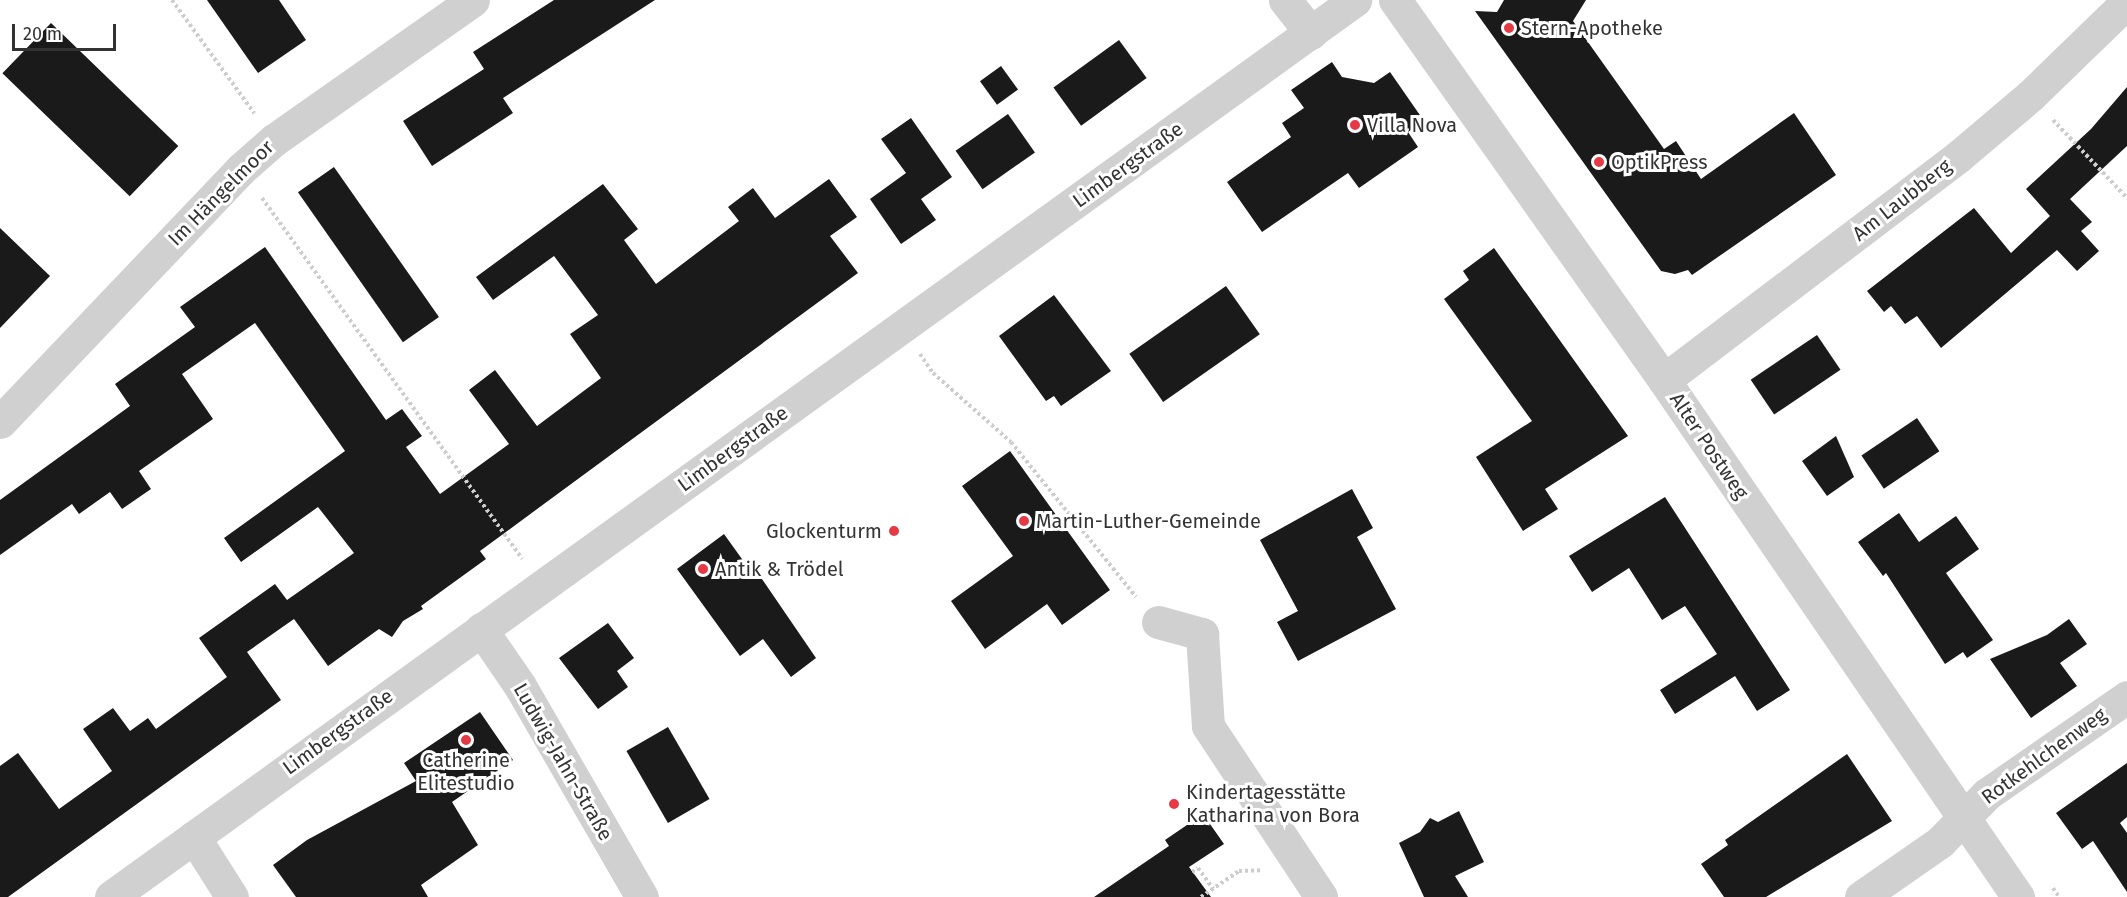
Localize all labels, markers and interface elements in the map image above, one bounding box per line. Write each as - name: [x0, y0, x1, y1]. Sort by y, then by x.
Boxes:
- scale bar: [15, 12, 118, 50]
- place label: Stern-Apotheke: [1521, 16, 1663, 40]
- marker: Stern-Apotheke: [1502, 21, 1516, 35]
- text: 20 m: [23, 23, 62, 45]
- place label: Villa Nova: [1367, 113, 1457, 137]
- street label: Limbergstraße: [1068, 117, 1188, 213]
- marker: Villa Nova: [1348, 118, 1362, 132]
- street label: Im Hängelmoor: [163, 135, 279, 251]
- place label: OptikPress: [1611, 150, 1708, 174]
- street label: Am Laubberg: [1848, 154, 1956, 246]
- marker: OptikPress: [1592, 155, 1606, 169]
- street label: Alter Postweg: [1665, 388, 1753, 504]
- street label: Limbergstraße: [673, 401, 793, 497]
- place label: Martin-Luther-Gemeinde: [1036, 509, 1261, 533]
- marker: Martin-Luther-Gemeinde: [1017, 514, 1031, 528]
- place label: Glockenturm: [766, 519, 882, 543]
- marker: Glockenturm: [887, 524, 901, 538]
- place label: Antik & Trödel: [715, 557, 844, 581]
- marker: Antik & Trödel: [696, 562, 710, 576]
- street label: Ludwig-Jahn-Straße: [508, 679, 618, 845]
- street label: Limbergstraße: [278, 684, 398, 780]
- street label: Rotkehlchenweg: [1977, 703, 2111, 809]
- marker: Catherine Elitestudio: [459, 733, 473, 747]
- place label: Catherine Elitestudio: [417, 749, 515, 796]
- place label: Kindertagesstätte Katharina von Bora: [1186, 780, 1360, 827]
- marker: Kindertagesstätte Katharina von Bora: [1167, 797, 1181, 811]

